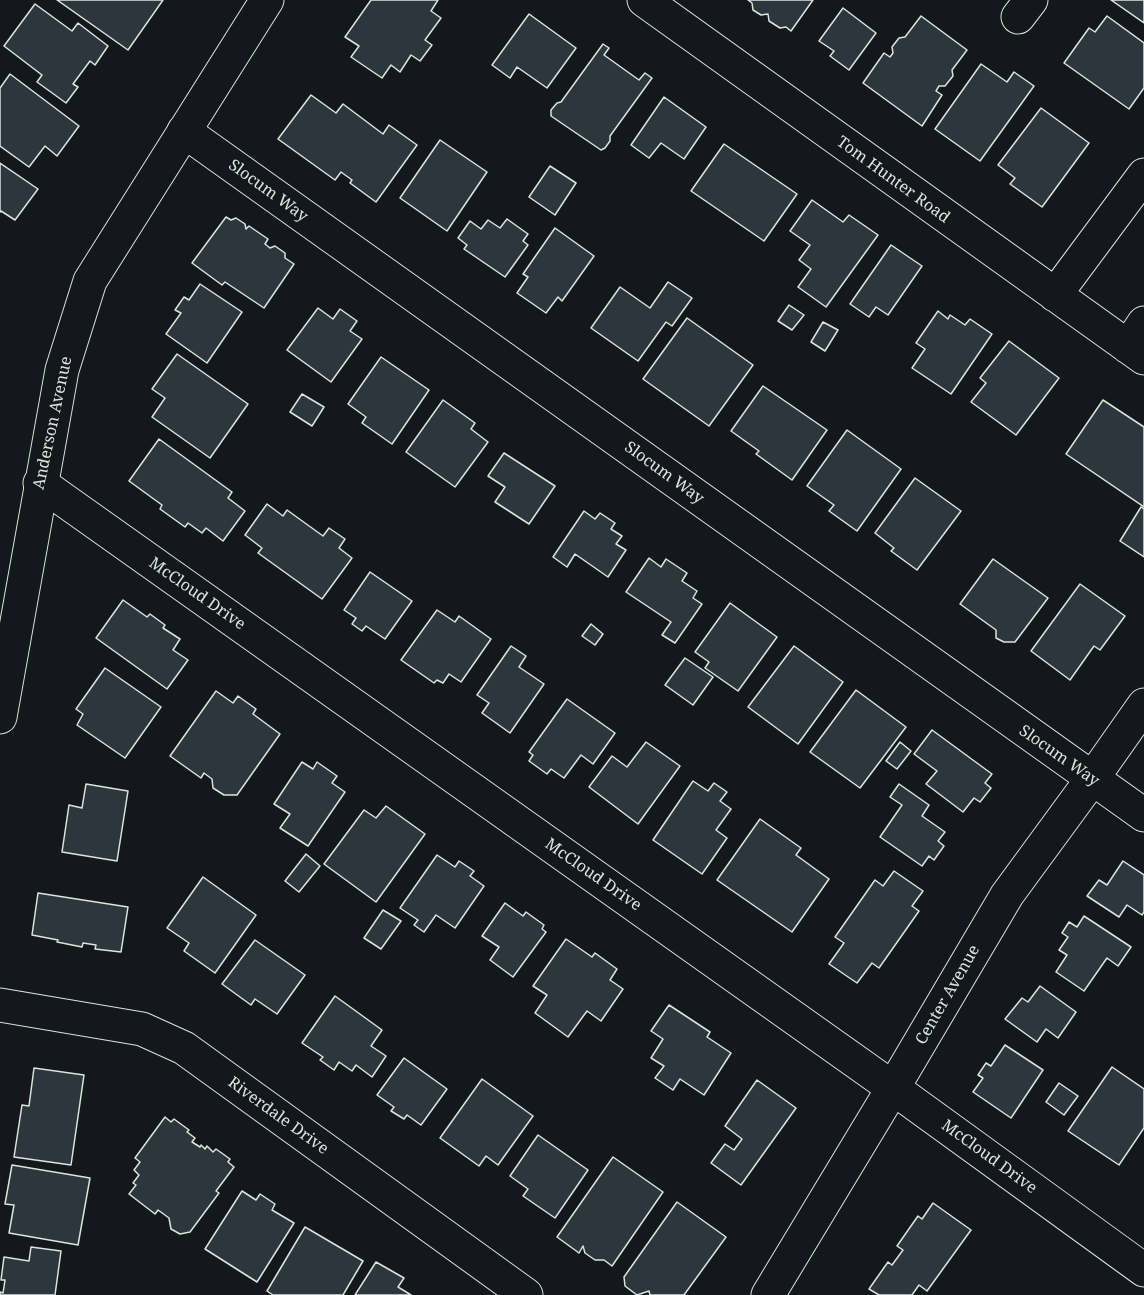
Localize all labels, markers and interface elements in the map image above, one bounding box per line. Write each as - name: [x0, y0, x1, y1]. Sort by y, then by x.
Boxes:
- street label: Tom Hunter Road: [833, 133, 953, 227]
- street label: Slocum Way: [225, 156, 311, 226]
- street label: Anderson Avenue: [30, 355, 76, 491]
- street label: Slocum Way: [621, 438, 707, 508]
- street label: McCloud Drive: [145, 554, 249, 634]
- street label: Slocum Way: [1015, 721, 1103, 791]
- street label: McCloud Drive: [541, 835, 645, 915]
- street label: Center Avenue: [912, 942, 984, 1048]
- street label: Riverdale Drive: [224, 1073, 332, 1159]
- street label: McCloud Drive: [938, 1116, 1040, 1198]

